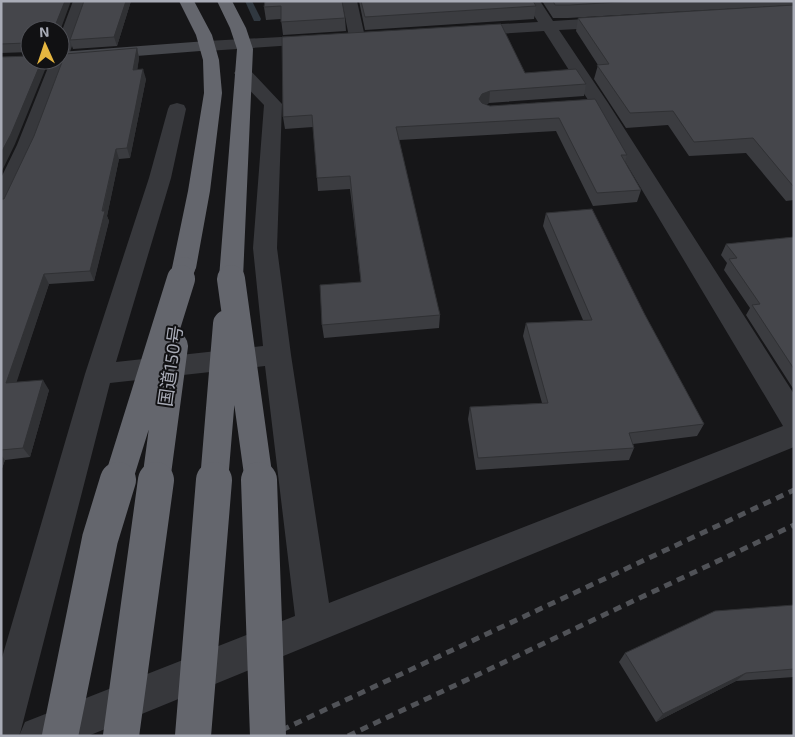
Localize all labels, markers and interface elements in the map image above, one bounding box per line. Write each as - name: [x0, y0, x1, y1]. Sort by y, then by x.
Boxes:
- north arrow: [20, 20, 70, 70]
- text: N: [39, 23, 50, 40]
- street label: 国道150号: [153, 324, 187, 408]

